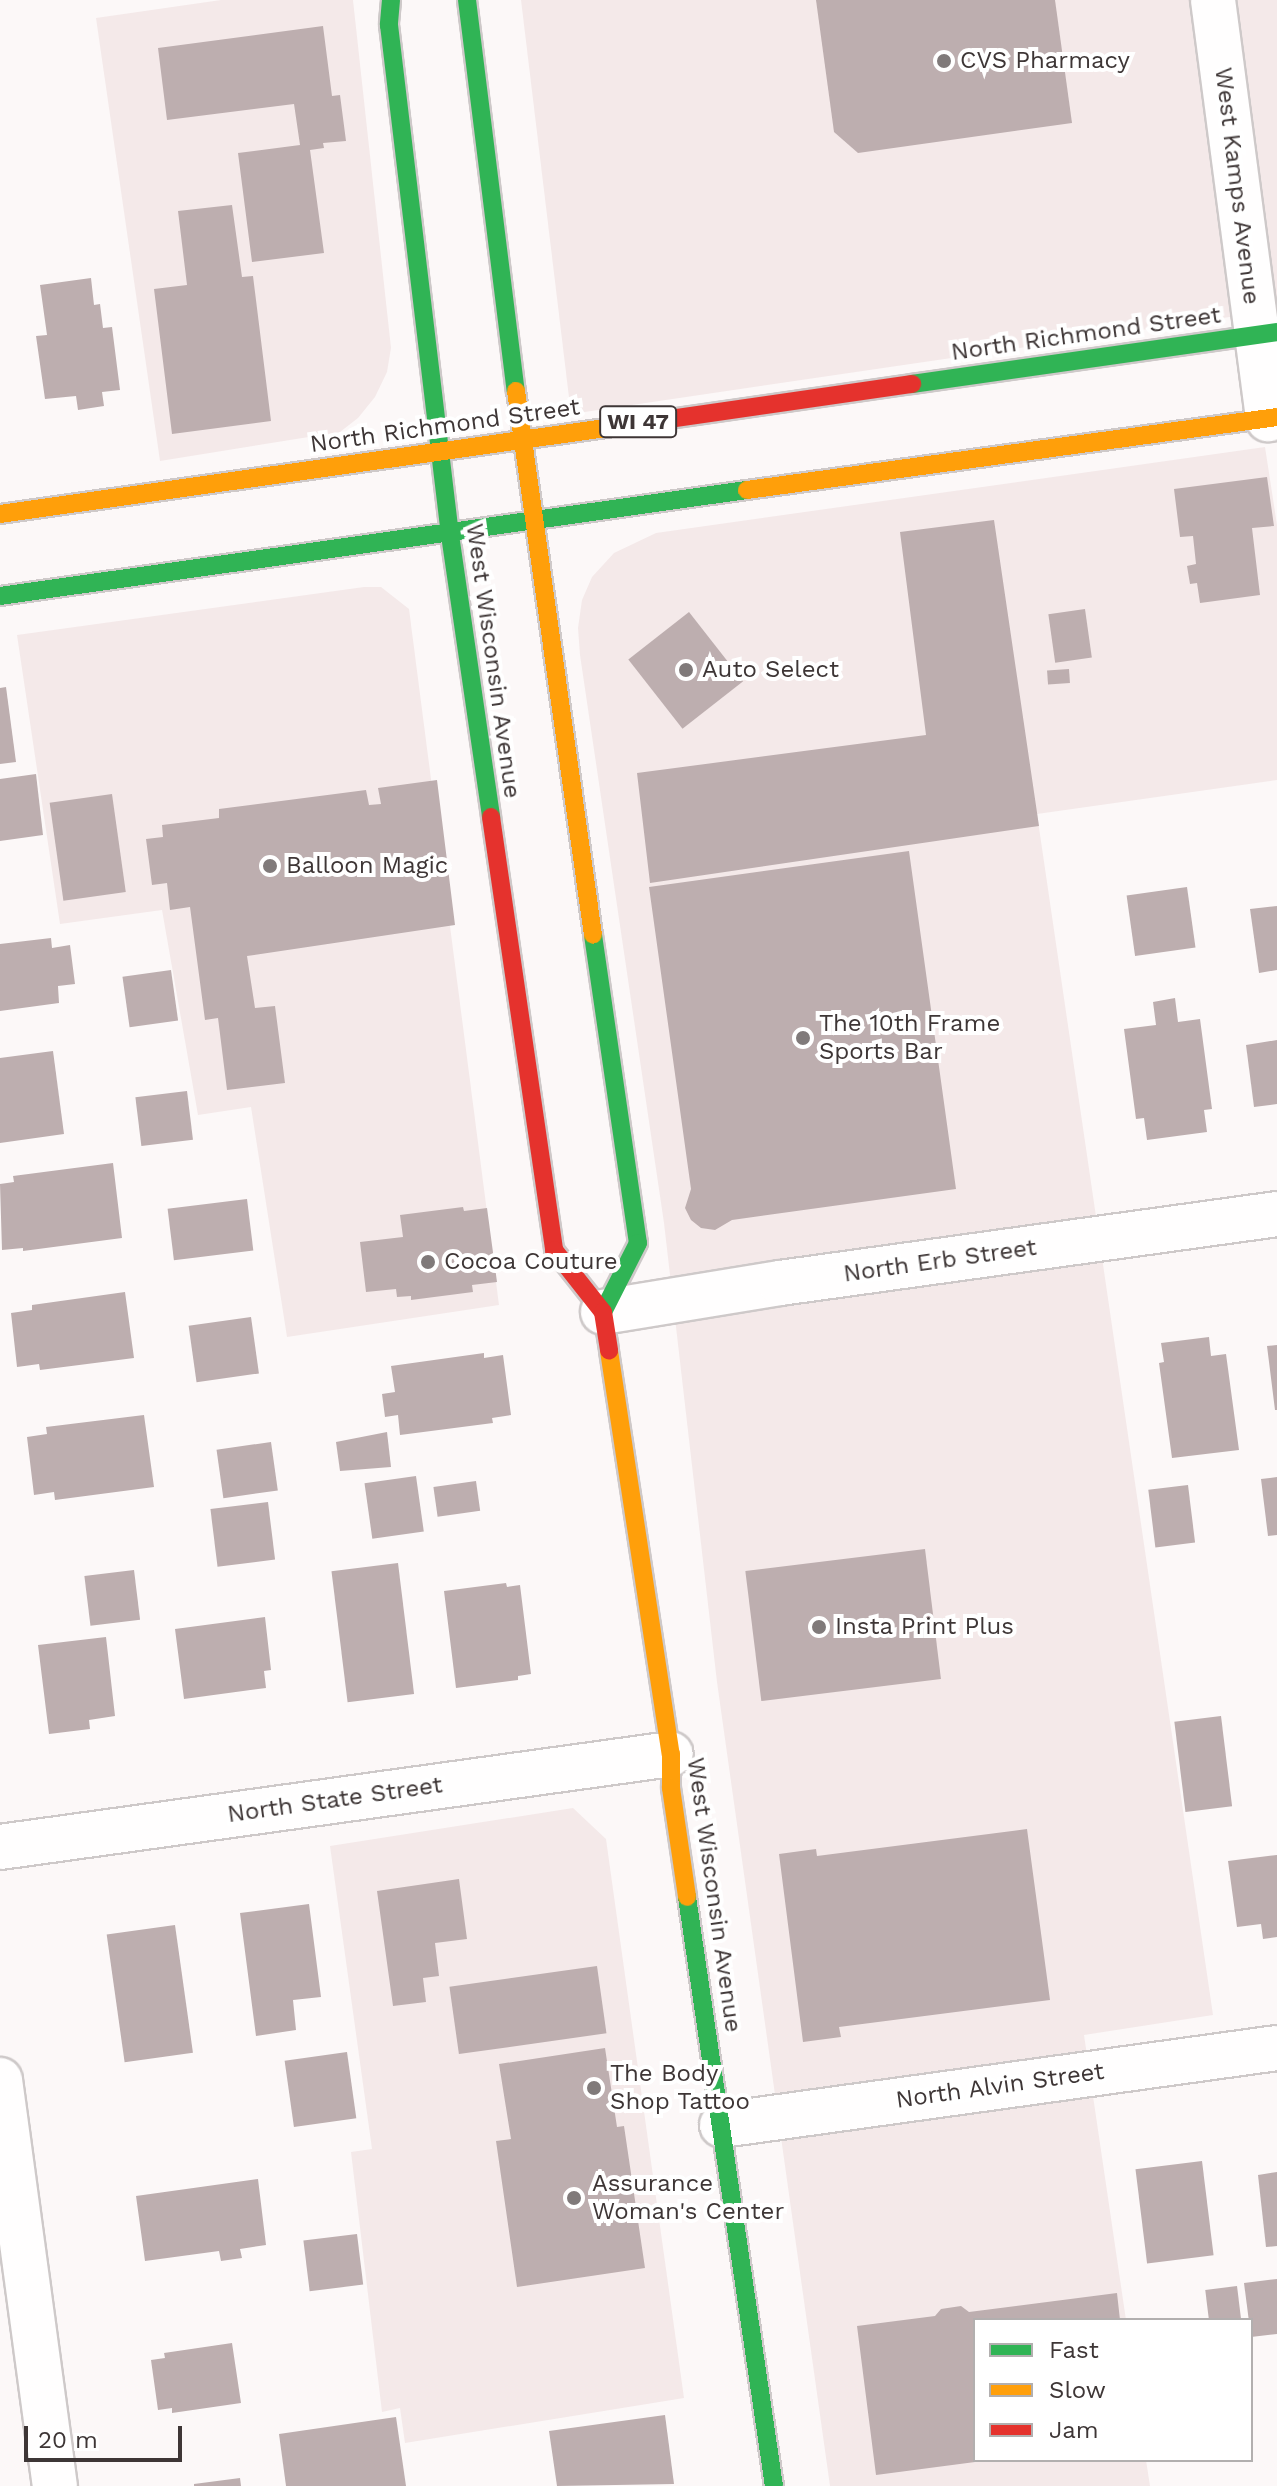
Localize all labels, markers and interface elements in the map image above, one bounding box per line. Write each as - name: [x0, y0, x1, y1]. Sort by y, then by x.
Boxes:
- place label: CVS Pharmacy: [960, 47, 1130, 75]
- marker: CVS Pharmacy: [935, 52, 953, 70]
- street label: West Kamps Avenue: [1208, 65, 1266, 307]
- street label: North Richmond Street: [949, 301, 1223, 367]
- street label: North Richmond Street: [308, 393, 582, 459]
- road number: WI 47: [598, 404, 678, 440]
- street label: West Wisconsin Avenue: [459, 521, 527, 801]
- place label: Auto Select: [702, 656, 839, 684]
- marker: Auto Select: [677, 661, 695, 679]
- place label: Balloon Magic: [286, 852, 448, 880]
- marker: Balloon Magic: [261, 857, 279, 875]
- place label: The 10th Frame Sports Bar: [819, 1010, 1001, 1066]
- marker: The 10th Frame Sports Bar: [794, 1029, 812, 1047]
- street label: North Erb Street: [842, 1233, 1038, 1289]
- place label: Cocoa Couture: [444, 1248, 618, 1276]
- marker: Cocoa Couture: [419, 1253, 437, 1271]
- place label: Insta Print Plus: [835, 1613, 1014, 1641]
- marker: Insta Print Plus: [810, 1618, 828, 1636]
- street label: West Wisconsin Avenue: [680, 1755, 748, 2035]
- street label: North State Street: [226, 1771, 444, 1829]
- street label: North Alvin Street: [894, 2057, 1106, 2115]
- place label: The Body Shop Tattoo: [610, 2060, 750, 2116]
- marker: The Body Shop Tattoo: [585, 2079, 603, 2097]
- place label: Assurance Woman's Center: [592, 2170, 784, 2226]
- marker: Assurance Woman's Center: [563, 2187, 585, 2209]
- legend: [973, 2318, 1253, 2462]
- text: Fast: [1049, 2336, 1099, 2364]
- text: Slow: [1049, 2376, 1106, 2404]
- scale bar: [28, 2410, 186, 2460]
- text: Jam: [1049, 2416, 1099, 2444]
- text: 20 m: [38, 2426, 98, 2454]

